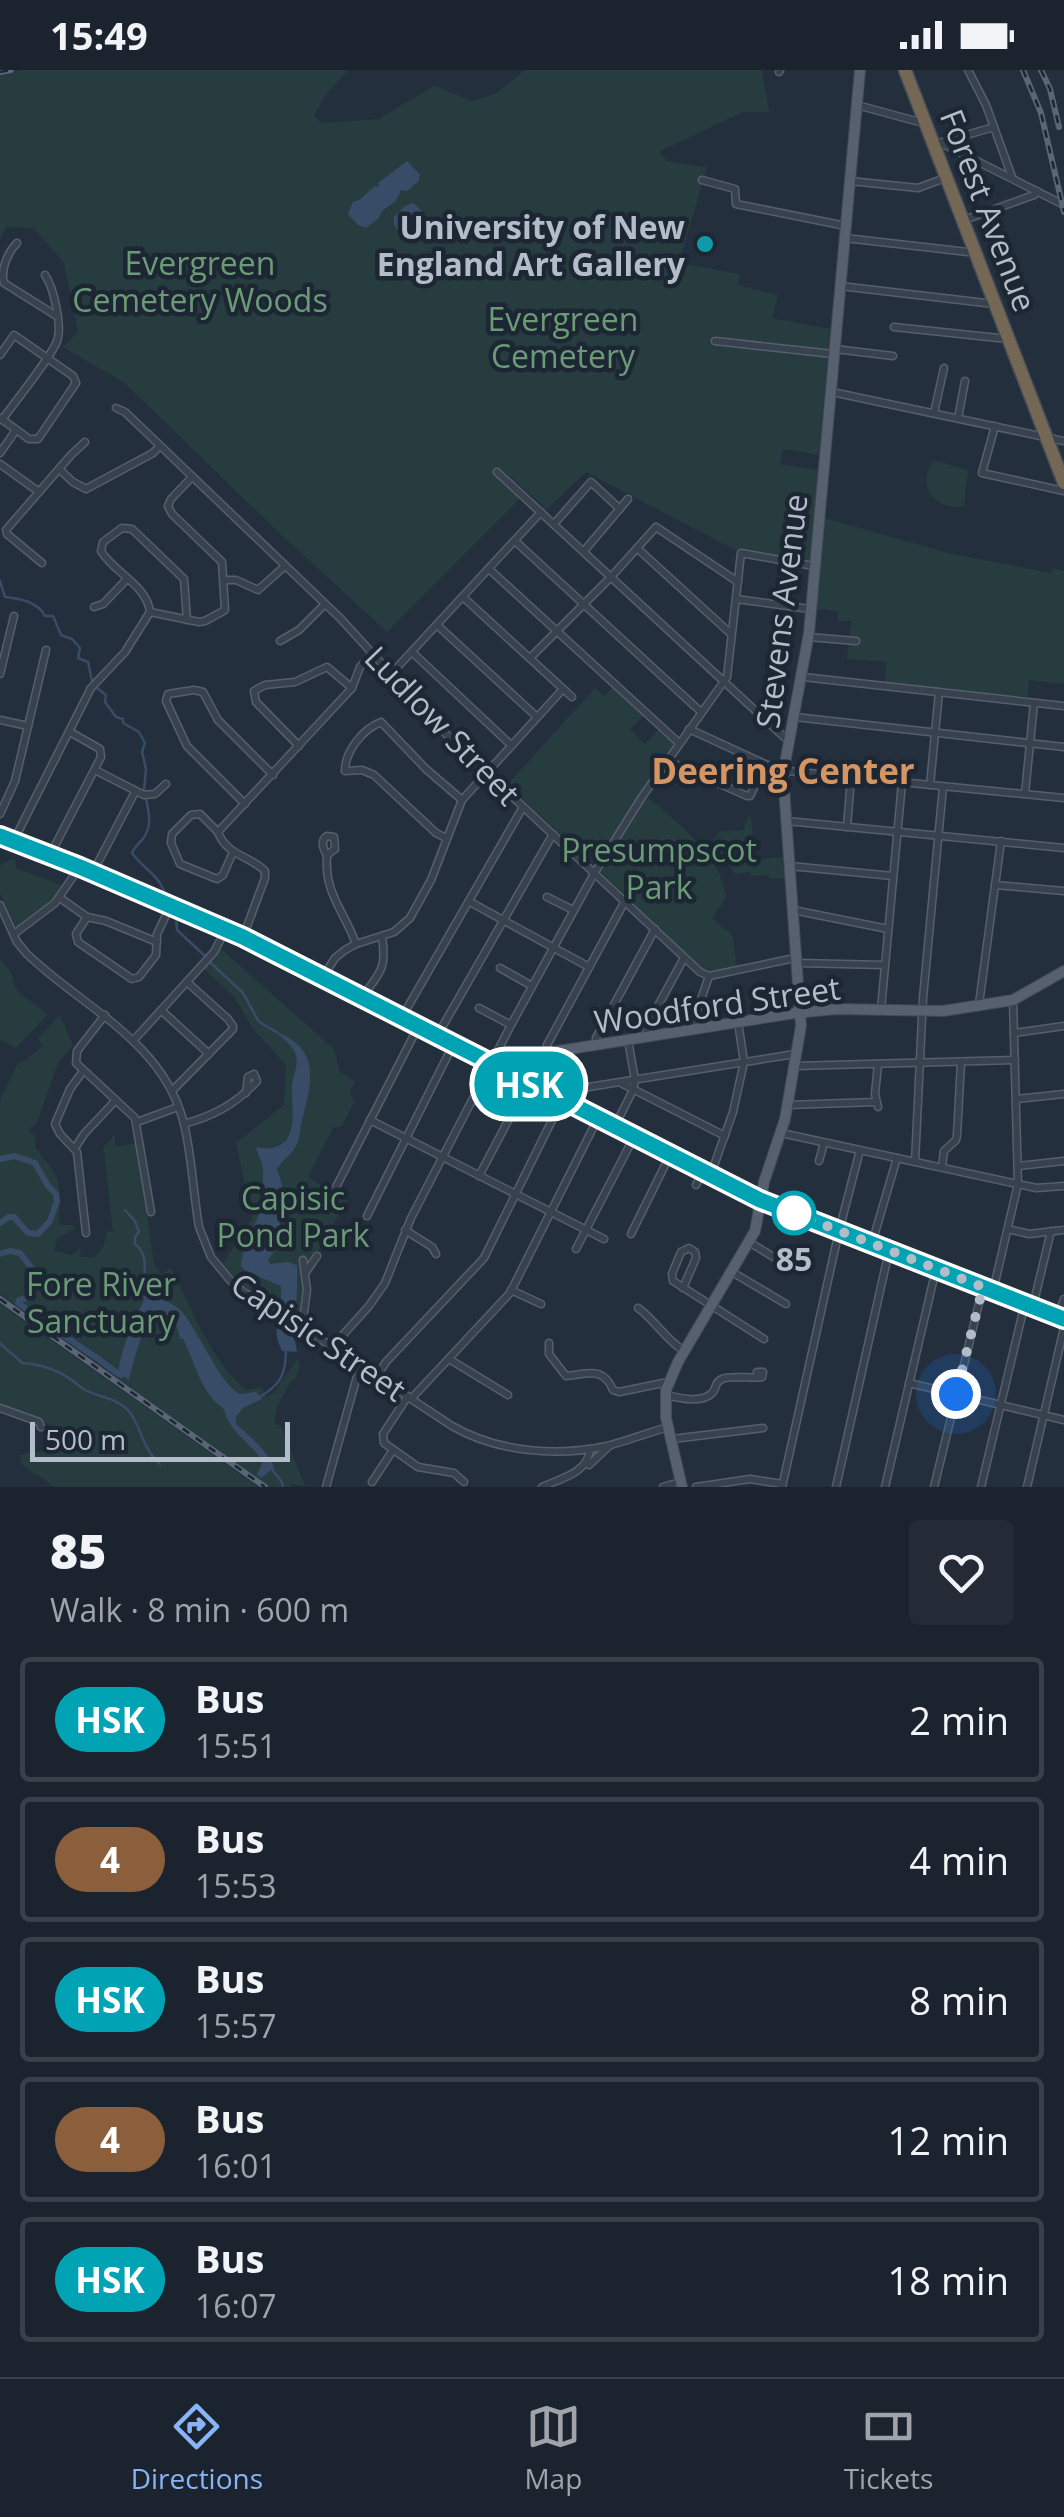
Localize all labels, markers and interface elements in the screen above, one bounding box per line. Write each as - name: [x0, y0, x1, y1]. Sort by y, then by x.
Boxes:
- text: 15:49: [50, 9, 148, 61]
- street label: Forest Avenue: [931, 103, 1047, 317]
- place label: University of New England Art Gallery: [377, 205, 686, 285]
- marker: University of New England Art Gallery: [694, 233, 716, 255]
- park label: Evergreen Cemetery Woods: [72, 241, 328, 321]
- park label: Evergreen Cemetery: [488, 297, 638, 377]
- street label: Stevens Avenue: [745, 492, 817, 730]
- street label: Ludlow Street: [356, 636, 530, 814]
- district label: Deering Center: [651, 747, 915, 794]
- park label: Presumpscot Park: [561, 828, 757, 908]
- street label: Woodford Street: [591, 965, 843, 1043]
- line badge: HSK: [472, 1052, 586, 1116]
- text: HSK: [494, 1061, 564, 1108]
- park label: Capisic Pond Park: [217, 1176, 370, 1256]
- marker: 85: [773, 1192, 815, 1234]
- place label: 85: [776, 1237, 812, 1280]
- park label: Fore River Sanctuary: [26, 1262, 176, 1342]
- street label: Capisic Street: [223, 1262, 415, 1410]
- your location: [931, 1369, 981, 1419]
- scale bar: [30, 1417, 290, 1462]
- text: 500 m: [45, 1420, 126, 1458]
- text: 85: [50, 1518, 106, 1583]
- button: heart: [909, 1520, 1014, 1625]
- text: Walk · 8 min · 600 m: [50, 1588, 349, 1631]
- text: Bus: [195, 1672, 264, 1724]
- text: 2 min: [909, 1694, 1009, 1746]
- text: HSK: [75, 1696, 145, 1743]
- text: 15:51: [195, 1724, 277, 1767]
- text: Bus: [195, 1812, 264, 1864]
- text: 4 min: [909, 1834, 1009, 1886]
- text: 4: [100, 1836, 120, 1883]
- text: 15:53: [195, 1864, 277, 1907]
- text: Bus: [195, 1952, 264, 2004]
- text: 8 min: [909, 1974, 1009, 2026]
- text: HSK: [75, 1976, 145, 2023]
- text: 15:57: [195, 2004, 277, 2047]
- text: Bus: [195, 2092, 264, 2144]
- text: 12 min: [888, 2114, 1009, 2166]
- text: 4: [100, 2116, 120, 2163]
- text: 16:01: [195, 2144, 277, 2187]
- text: Bus: [195, 2232, 264, 2284]
- text: 18 min: [888, 2254, 1009, 2306]
- text: HSK: [75, 2256, 145, 2303]
- text: 16:07: [195, 2284, 277, 2327]
- tab: Directions: [131, 2399, 263, 2497]
- tab: Map: [524, 2399, 582, 2497]
- tab: Tickets: [844, 2399, 933, 2497]

